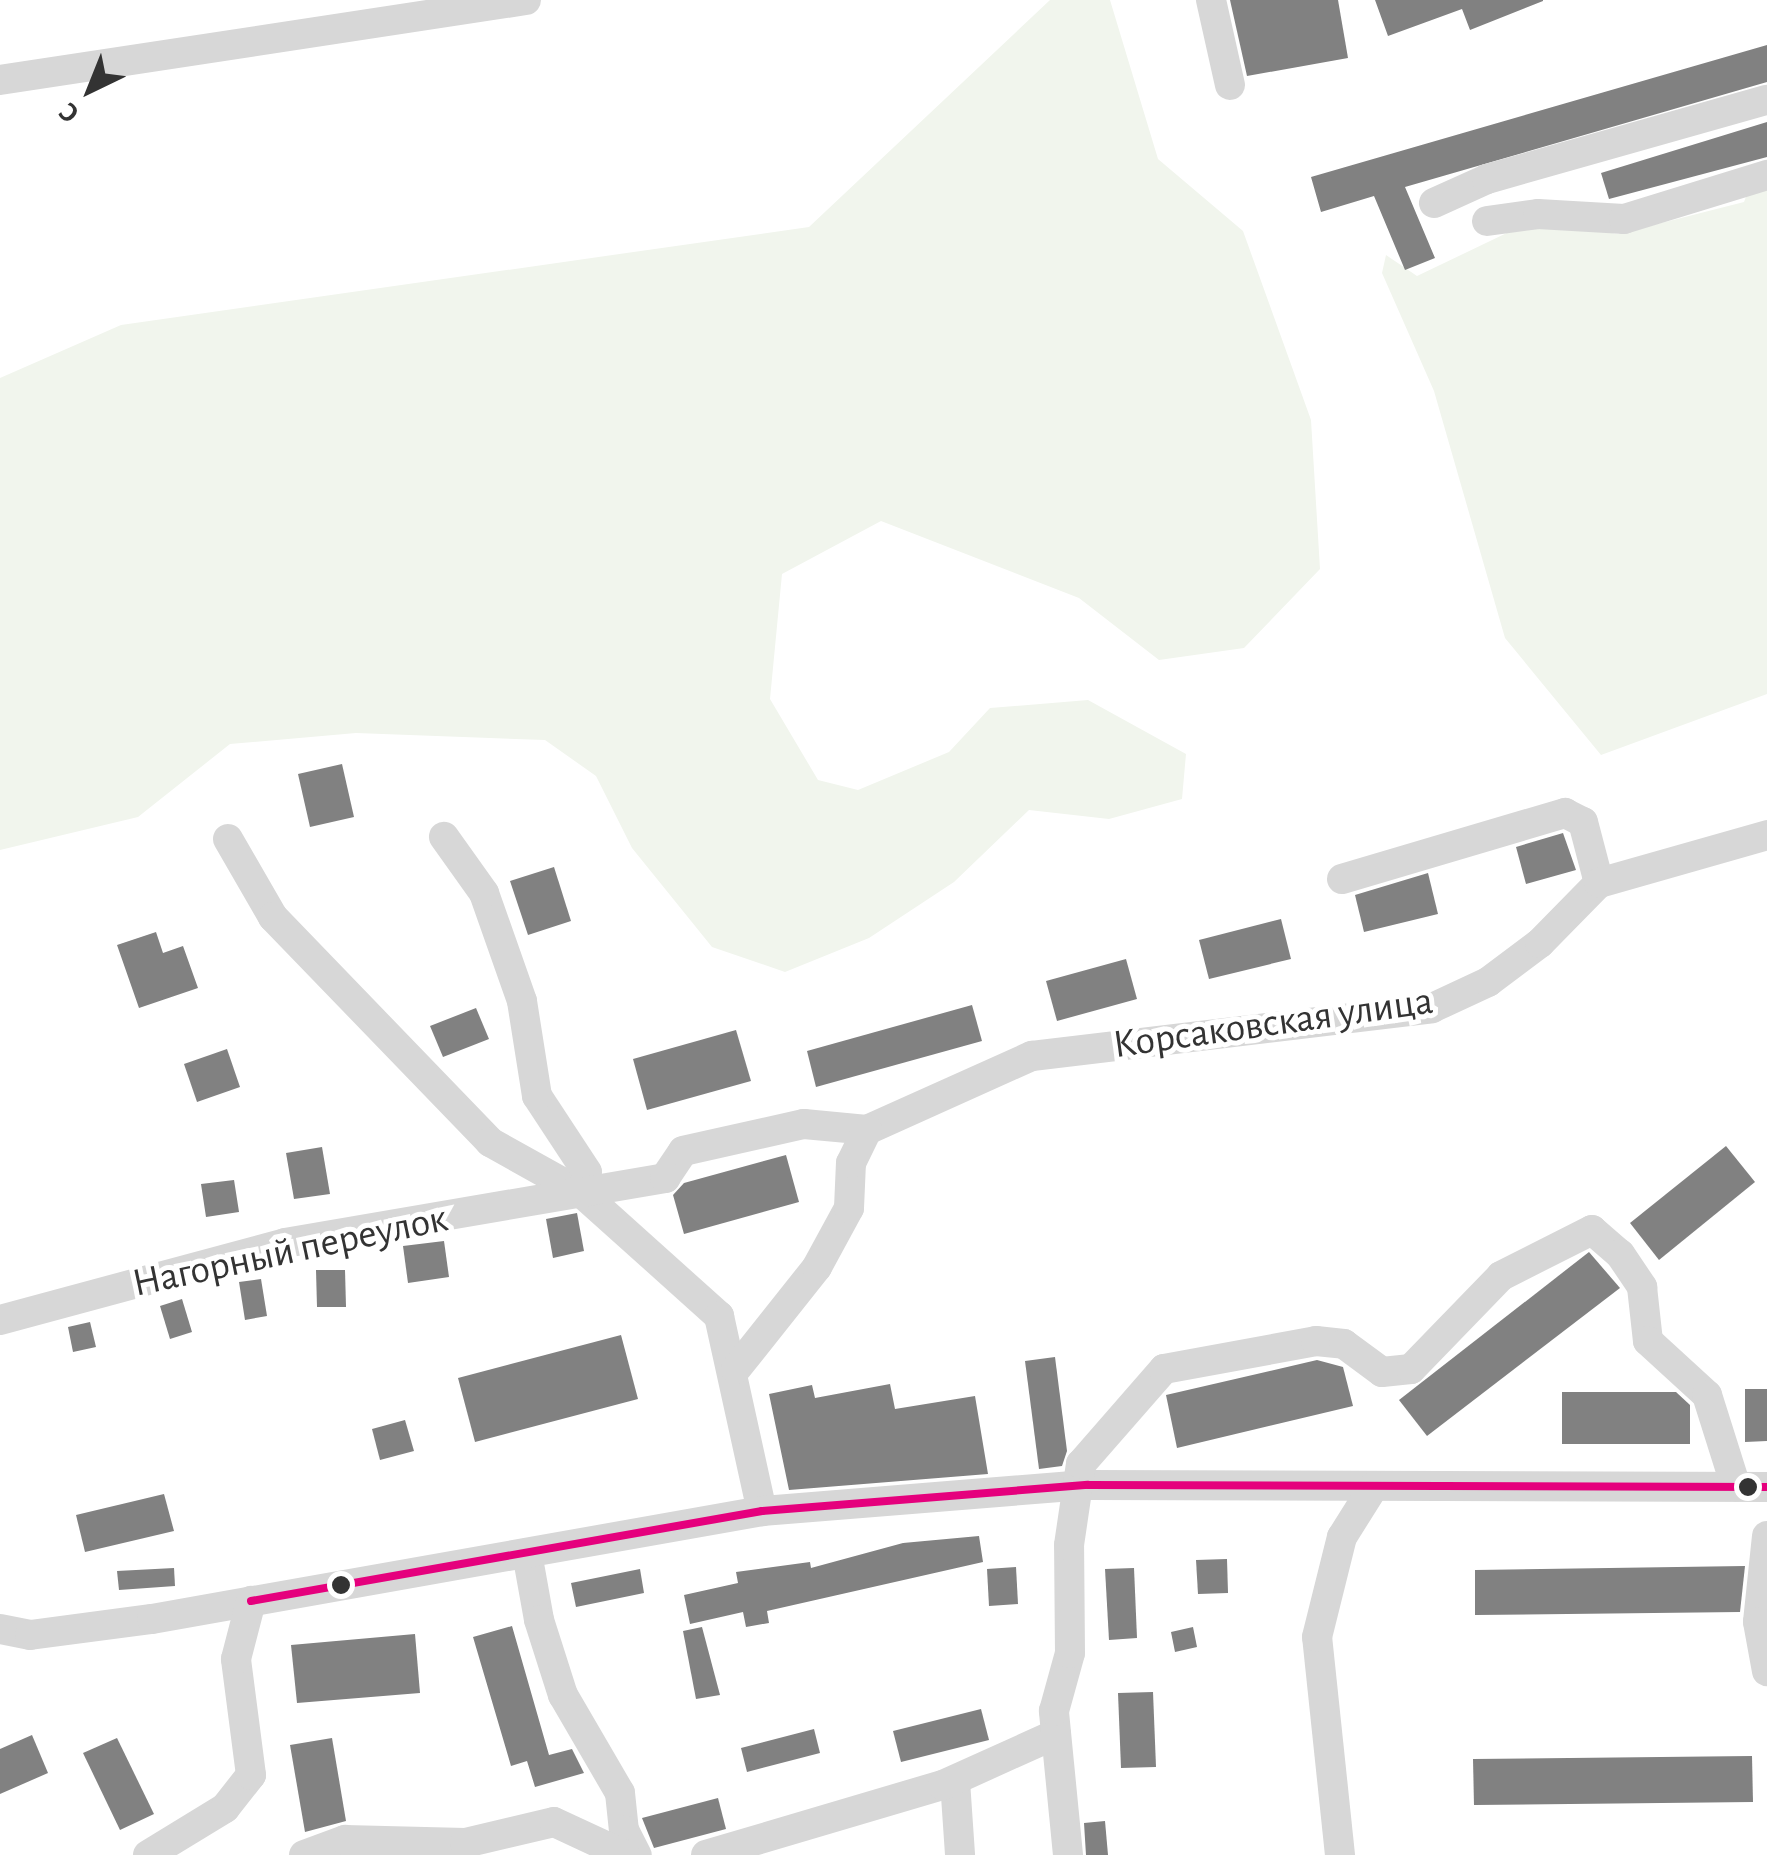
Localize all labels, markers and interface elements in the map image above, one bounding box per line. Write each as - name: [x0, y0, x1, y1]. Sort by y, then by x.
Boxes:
- north arrow: [40, 40, 140, 140]
- text: С: [54, 96, 85, 127]
- street label: Корсаковская улица: [1110, 977, 1436, 1069]
- street label: Нагорный переулок: [128, 1194, 452, 1308]
- unlabelled marker: [1738, 1477, 1758, 1497]
- unlabelled marker: [331, 1575, 351, 1595]

